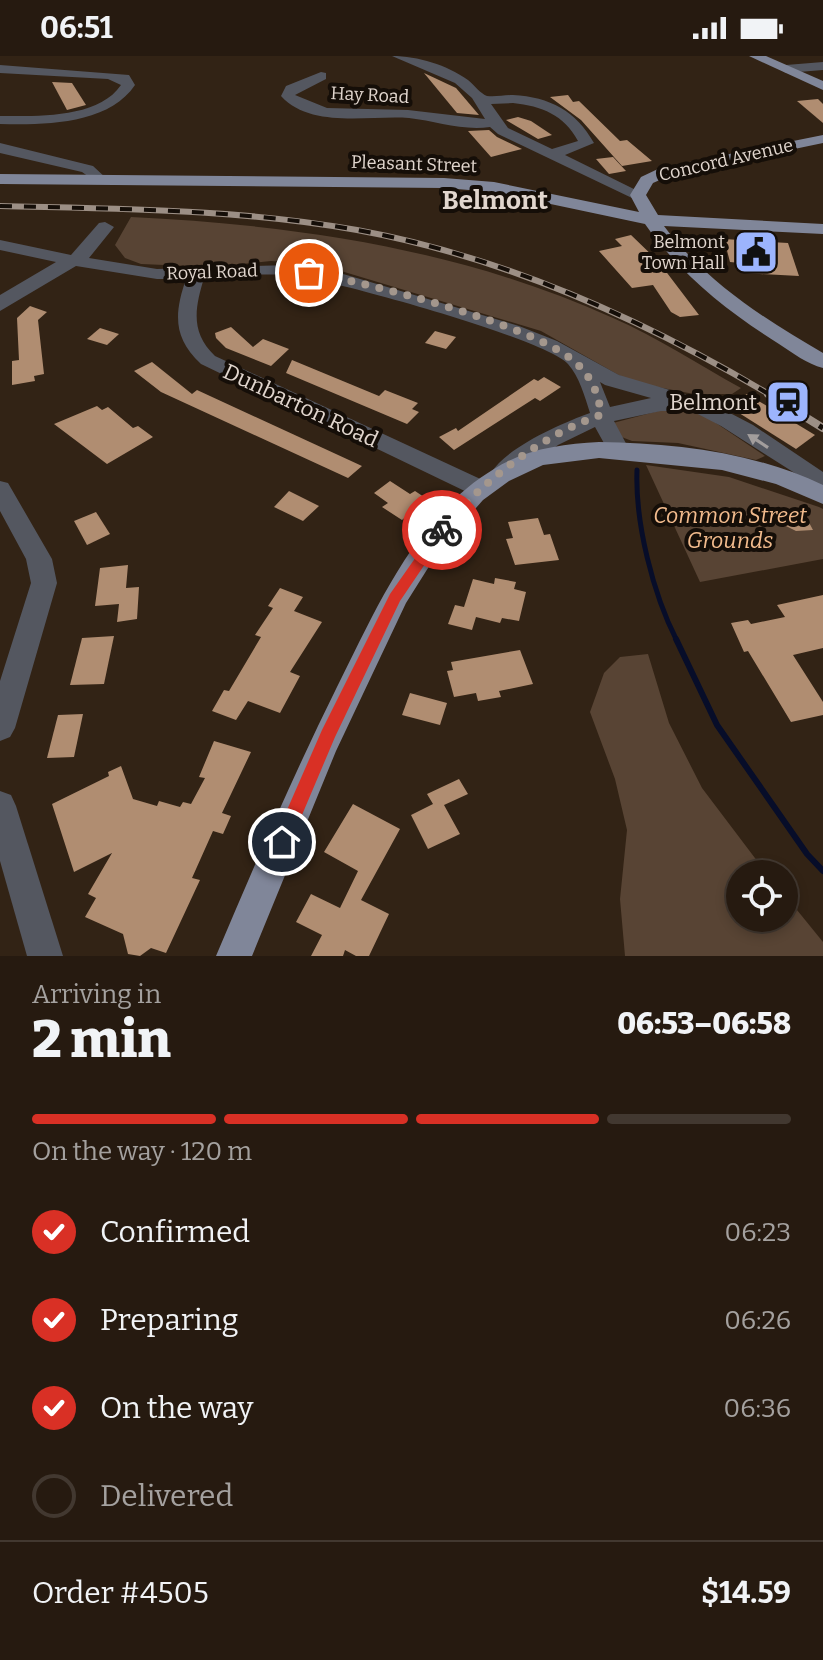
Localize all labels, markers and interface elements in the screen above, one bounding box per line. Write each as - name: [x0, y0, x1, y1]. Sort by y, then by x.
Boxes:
- text: 06:51: [40, 10, 113, 46]
- street label: Hay Road: [330, 82, 410, 108]
- street label: Concord Avenue: [657, 134, 795, 186]
- street label: Pleasant Street: [351, 151, 478, 177]
- district label: Belmont: [442, 185, 549, 216]
- public building icon: Belmont Town Hall: [732, 228, 780, 276]
- place label: Belmont Town Hall: [642, 231, 725, 274]
- pin: [275, 239, 343, 307]
- icon: bag: [287, 251, 331, 295]
- street label: Royal Road: [166, 259, 258, 285]
- street label: Dunbarton Road: [219, 358, 383, 453]
- station icon: Belmont: [764, 378, 812, 426]
- place label: Belmont: [669, 389, 757, 416]
- one-way arrow: [747, 434, 768, 449]
- courier: [402, 490, 482, 570]
- park label: Common Street Grounds: [653, 502, 807, 554]
- icon: bike: [420, 508, 464, 552]
- pin: [248, 808, 316, 876]
- icon: home: [260, 820, 304, 864]
- map controls: [726, 860, 798, 932]
- button: locate: [726, 860, 798, 932]
- text: Arriving in: [32, 979, 161, 1010]
- text: 06:53–06:58: [617, 1006, 791, 1042]
- text: 2 min: [32, 1008, 171, 1071]
- text: On the way · 120 m: [32, 1136, 252, 1167]
- icon: check: [32, 1210, 76, 1254]
- text: Confirmed: [100, 1214, 250, 1250]
- text: 06:23: [725, 1217, 791, 1248]
- icon: check: [32, 1298, 76, 1342]
- text: Preparing: [100, 1302, 238, 1338]
- text: 06:26: [724, 1305, 791, 1336]
- icon: check: [32, 1386, 76, 1430]
- text: On the way: [100, 1390, 253, 1426]
- text: 06:36: [724, 1393, 791, 1424]
- text: Delivered: [100, 1478, 233, 1514]
- text: Order #4505: [32, 1575, 209, 1611]
- text: $14.59: [701, 1575, 791, 1611]

